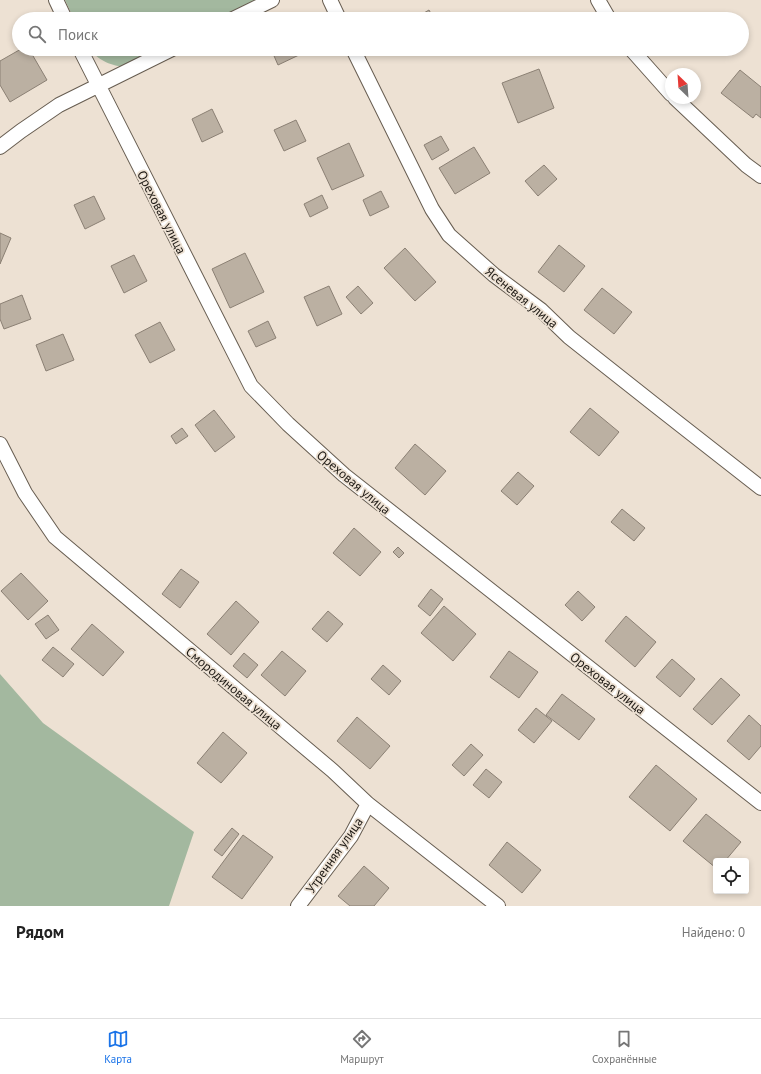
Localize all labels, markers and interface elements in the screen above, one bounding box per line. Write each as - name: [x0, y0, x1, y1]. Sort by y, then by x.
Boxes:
- search box: [12, 12, 749, 56]
- icon: search: [26, 23, 48, 45]
- text: Поиск: [58, 25, 98, 44]
- north arrow: [665, 68, 701, 104]
- street label: Ореховая улица: [133, 168, 190, 257]
- street label: Ясеневая улица: [482, 263, 562, 332]
- street label: Ореховая улица: [313, 447, 394, 518]
- street label: Смородиновая улица: [182, 643, 285, 734]
- street label: Ореховая улица: [566, 649, 649, 718]
- street label: Утренняя улица: [302, 814, 367, 897]
- map controls: [713, 858, 749, 894]
- button: locate: [713, 858, 749, 894]
- text: Рядом: [16, 921, 64, 943]
- text: Найдено: 0: [682, 924, 745, 941]
- tab: Карта: [104, 1028, 132, 1066]
- tab: Маршрут: [340, 1028, 384, 1066]
- tab: Сохранённые: [592, 1028, 657, 1066]

